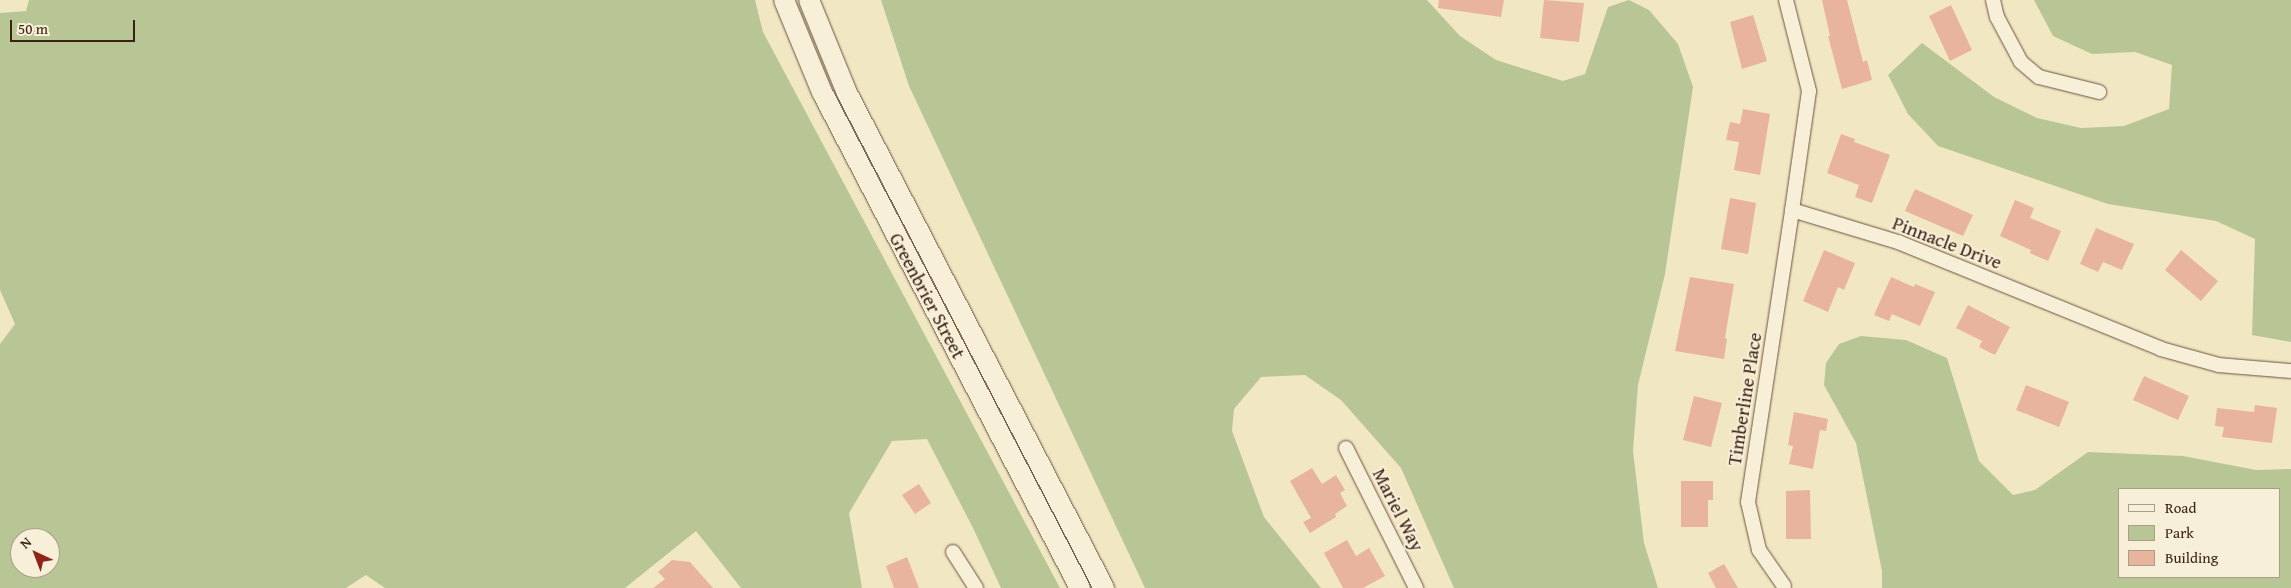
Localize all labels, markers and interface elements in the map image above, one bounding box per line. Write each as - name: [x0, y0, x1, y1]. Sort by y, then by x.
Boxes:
- scale bar: [12, 10, 138, 42]
- text: 50 m: [18, 18, 48, 39]
- street label: Pinnacle Drive: [1889, 212, 2005, 274]
- street label: Greenbrier Street: [884, 229, 970, 363]
- street label: Timberline Place: [1723, 331, 1767, 467]
- street label: Mariel Way: [1367, 465, 1429, 555]
- legend: [2118, 488, 2281, 578]
- text: Road: [2165, 497, 2196, 518]
- text: Park: [2165, 522, 2194, 543]
- north arrow: [10, 528, 60, 578]
- text: N: [15, 532, 36, 553]
- text: Building: [2165, 547, 2218, 568]

